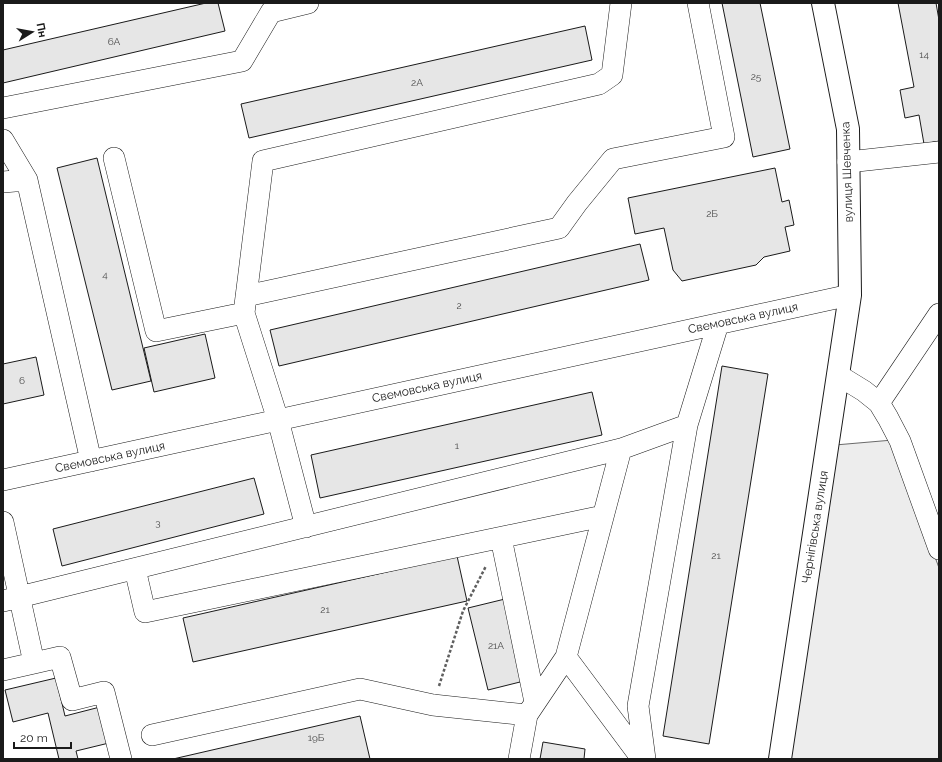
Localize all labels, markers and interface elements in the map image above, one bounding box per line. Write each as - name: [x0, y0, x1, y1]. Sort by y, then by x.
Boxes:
- north arrow: [12, 12, 52, 52]
- text: Пн: [34, 22, 49, 39]
- house number: 6А: [108, 36, 121, 47]
- house number: 14: [919, 49, 929, 60]
- house number: 25: [751, 71, 762, 82]
- house number: 2А: [411, 77, 423, 88]
- street label: вулиця Шевченка: [838, 121, 856, 223]
- house number: 2Б: [706, 208, 718, 219]
- house number: 4: [102, 269, 108, 280]
- house number: 2: [456, 300, 462, 311]
- street label: Свемовська вулиця: [687, 300, 799, 336]
- street label: Свемовська вулиця: [371, 369, 483, 405]
- house number: 6: [19, 375, 25, 386]
- street label: Свемовська вулиця: [54, 439, 166, 475]
- house number: 1: [455, 440, 460, 451]
- street label: Чернігівська вулиця: [799, 470, 831, 584]
- house number: 3: [155, 517, 161, 528]
- house number: 21: [711, 550, 721, 561]
- house number: 21: [320, 604, 330, 615]
- house number: 21А: [488, 640, 504, 651]
- scale bar: [14, 724, 71, 750]
- text: 20 m: [20, 731, 48, 745]
- house number: 19Б: [308, 732, 325, 743]

